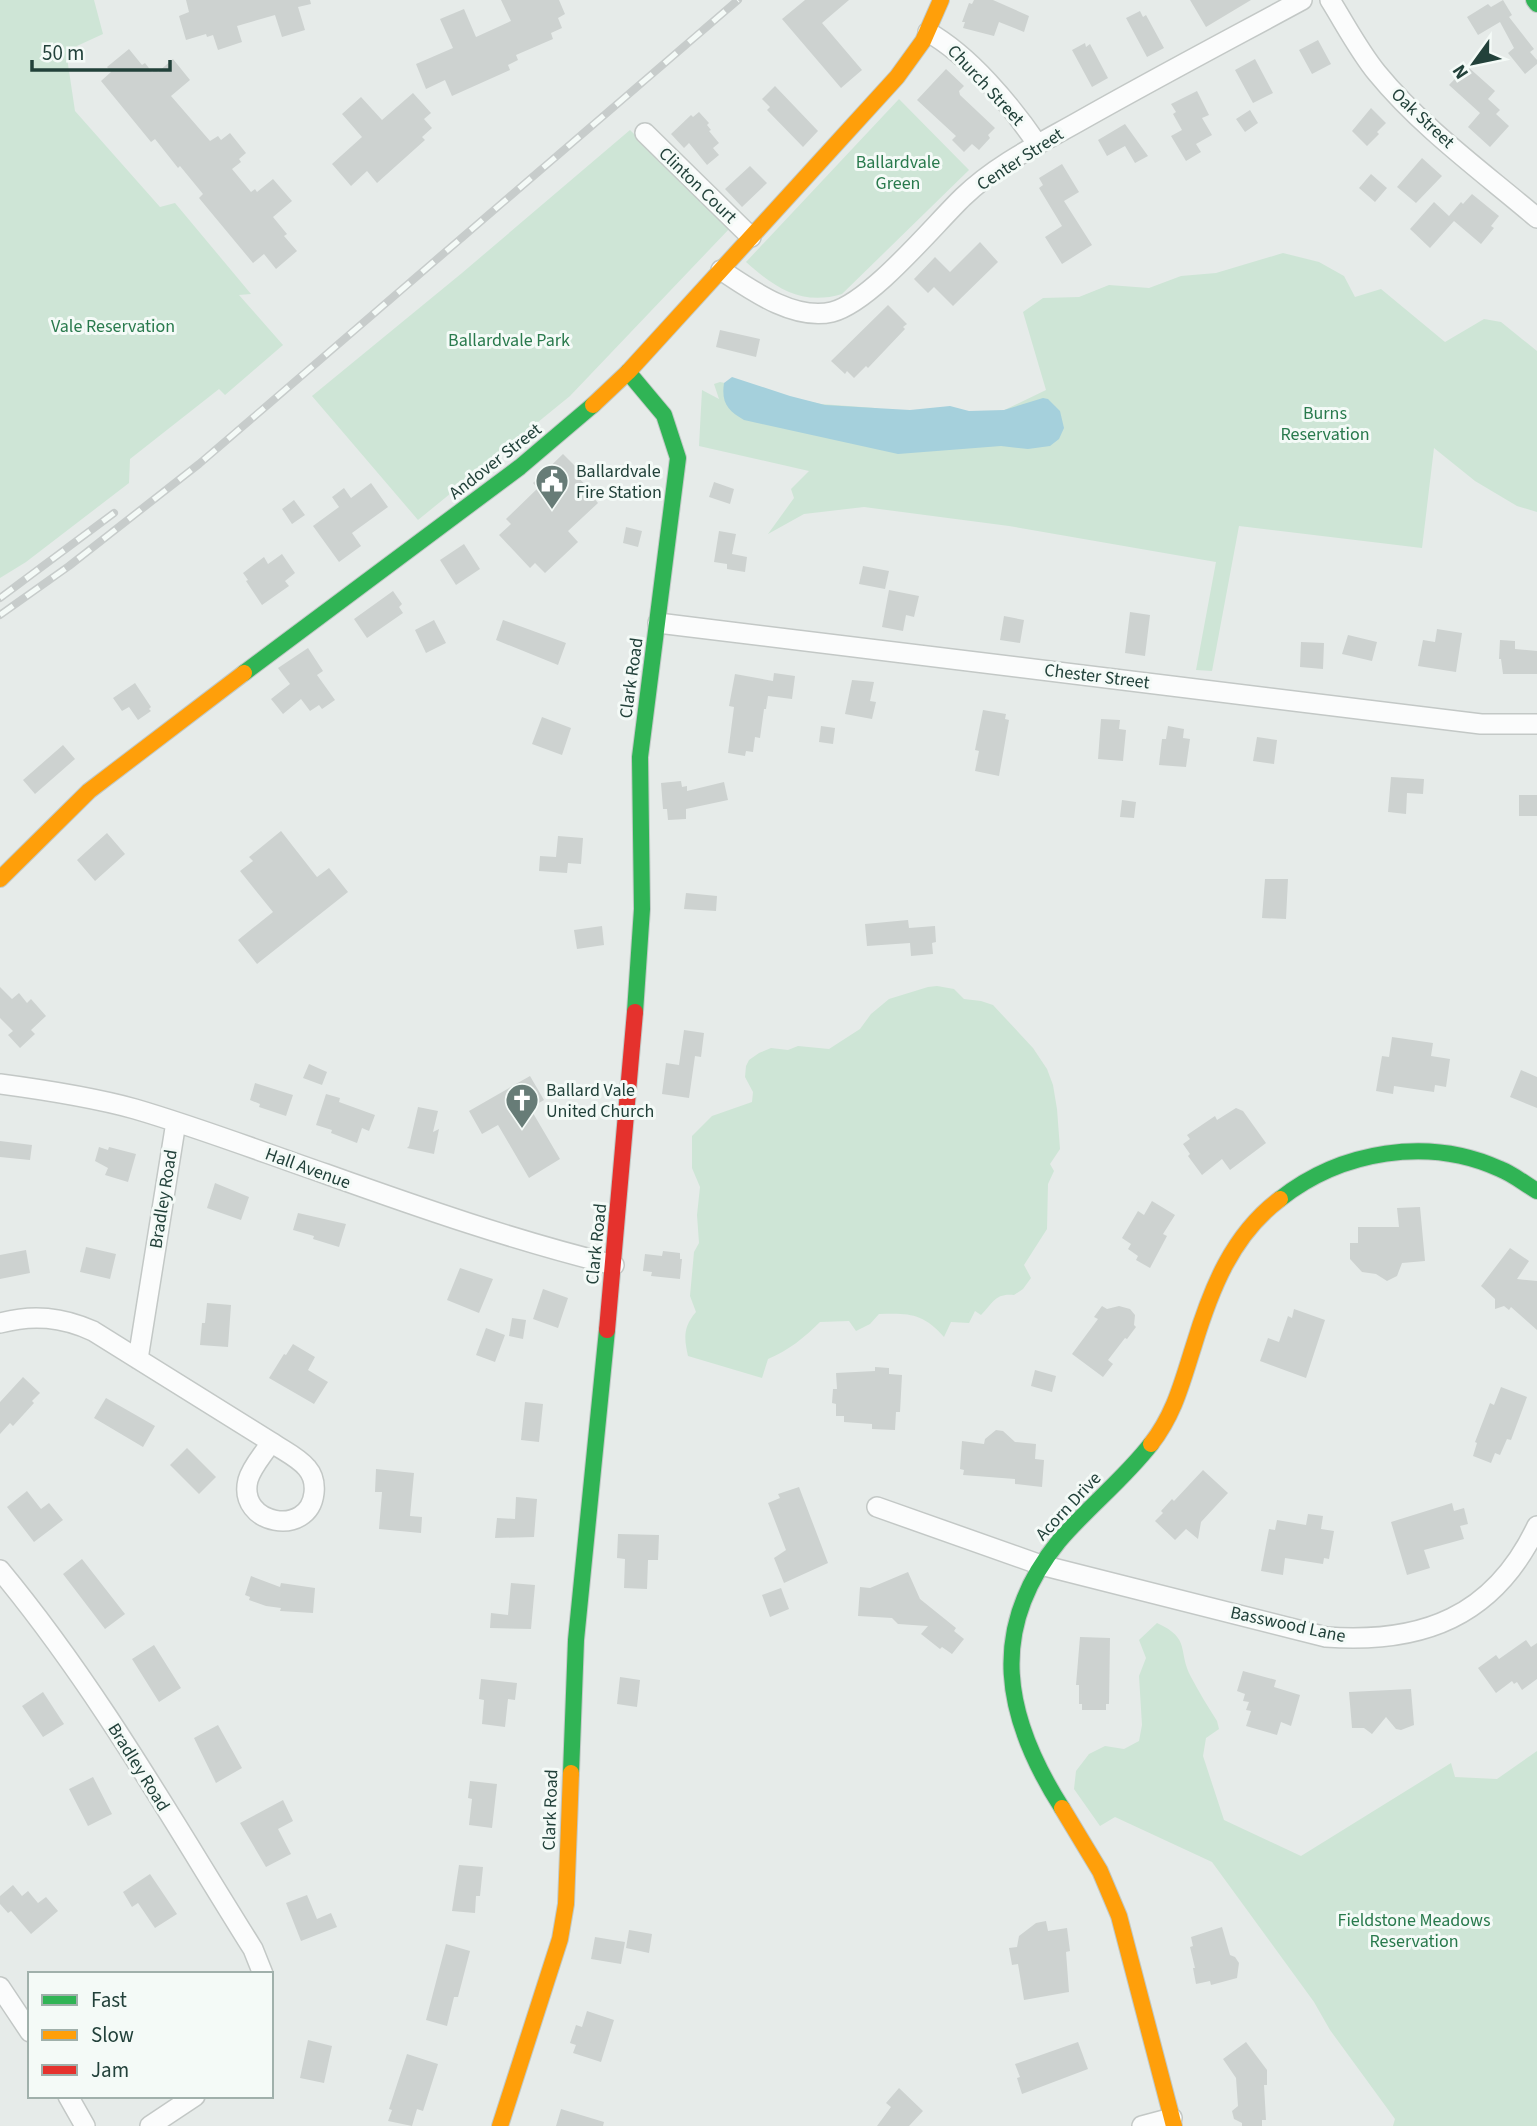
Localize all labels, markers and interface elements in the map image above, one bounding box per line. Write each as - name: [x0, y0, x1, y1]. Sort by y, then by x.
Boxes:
- scale bar: [32, 28, 170, 72]
- north arrow: [1439, 28, 1509, 98]
- text: 50 m: [42, 38, 84, 68]
- street label: Church Street: [941, 39, 1030, 131]
- text: N: [1446, 59, 1476, 84]
- street label: Oak Street: [1385, 82, 1460, 154]
- street label: Center Street: [972, 122, 1068, 197]
- street label: Clinton Court: [653, 142, 742, 229]
- park label: Ballardvale Green: [856, 150, 940, 196]
- park label: Vale Reservation: [51, 314, 175, 339]
- park label: Ballardvale Park: [448, 328, 570, 353]
- park label: Burns Reservation: [1280, 401, 1370, 447]
- street label: Andover Street: [444, 417, 547, 506]
- place label: Ballardvale Fire Station: [576, 459, 662, 505]
- public building icon: Ballardvale Fire Station: [533, 462, 571, 511]
- street label: Clark Road: [613, 636, 650, 720]
- street label: Chester Street: [1043, 658, 1151, 695]
- place label: Ballard Vale United Church: [546, 1078, 654, 1124]
- church icon: Ballard Vale United Church: [503, 1081, 541, 1130]
- street label: Hall Avenue: [262, 1141, 354, 1195]
- street label: Bradley Road: [143, 1148, 184, 1250]
- street label: Clark Road: [580, 1202, 613, 1286]
- street label: Acorn Drive: [1030, 1466, 1107, 1546]
- street label: Basswood Lane: [1228, 1600, 1348, 1649]
- street label: Bradley Road: [102, 1718, 176, 1816]
- street label: Clark Road: [537, 1769, 564, 1851]
- park label: Fieldstone Meadows Reservation: [1338, 1908, 1490, 1954]
- legend: [28, 1972, 273, 2098]
- text: Fast: [91, 1985, 127, 2015]
- text: Slow: [91, 2020, 134, 2050]
- text: Jam: [91, 2055, 129, 2085]

